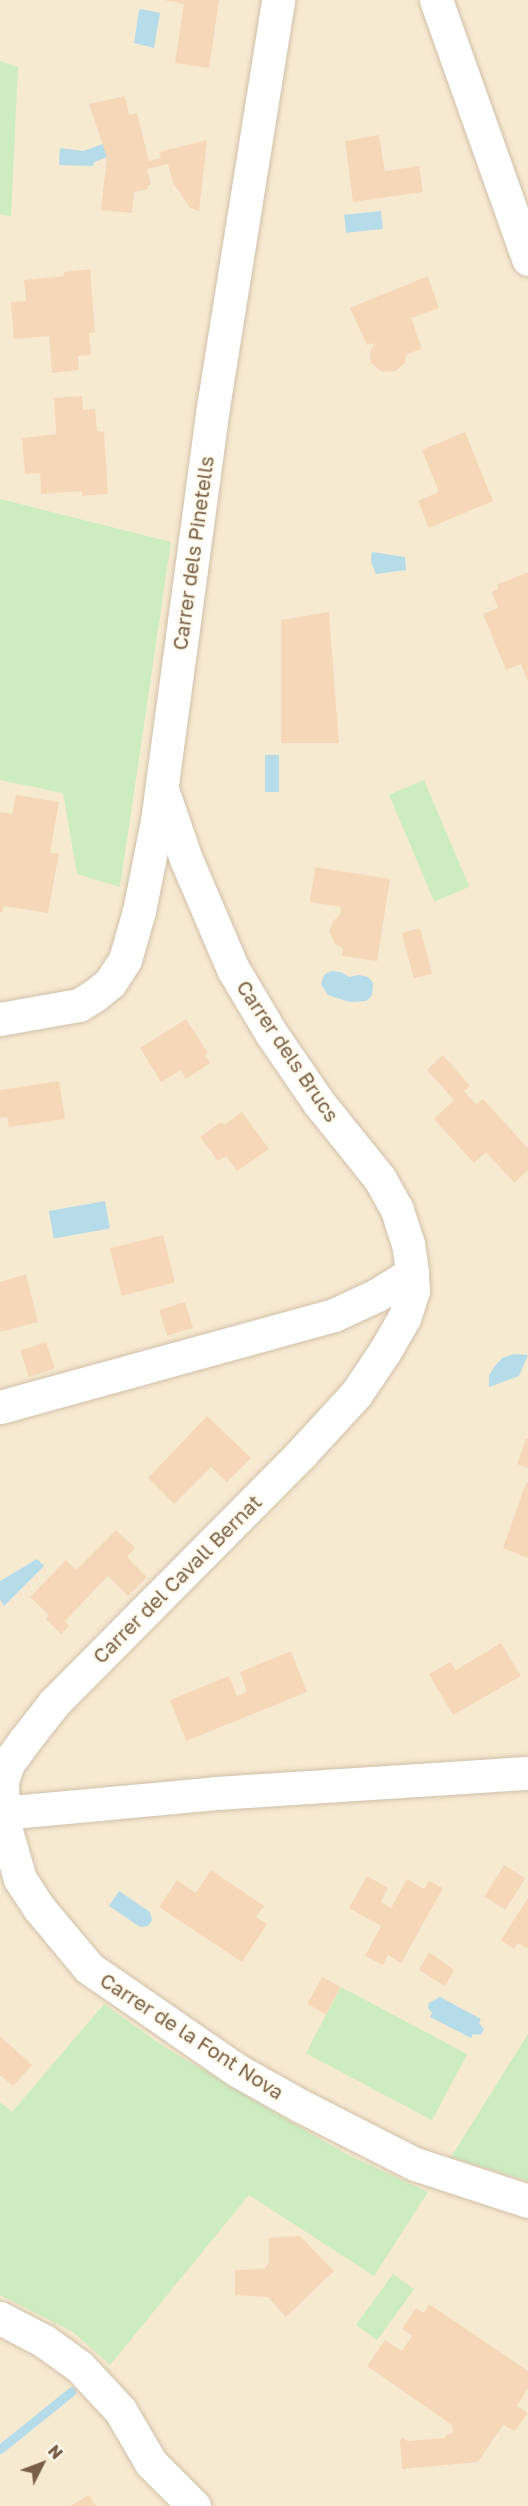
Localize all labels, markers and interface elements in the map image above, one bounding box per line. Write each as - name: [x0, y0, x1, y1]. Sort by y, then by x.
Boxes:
- street label: Carrer dels Pinetells: [167, 454, 219, 652]
- street label: Carrer dels Brucs: [232, 976, 344, 1126]
- street label: Carrer del Cavall Bernat: [88, 1490, 266, 1668]
- street label: Carrer de la Font Nova: [96, 1968, 288, 2104]
- north arrow: [12, 2434, 72, 2494]
- text: N: [44, 2441, 67, 2463]

